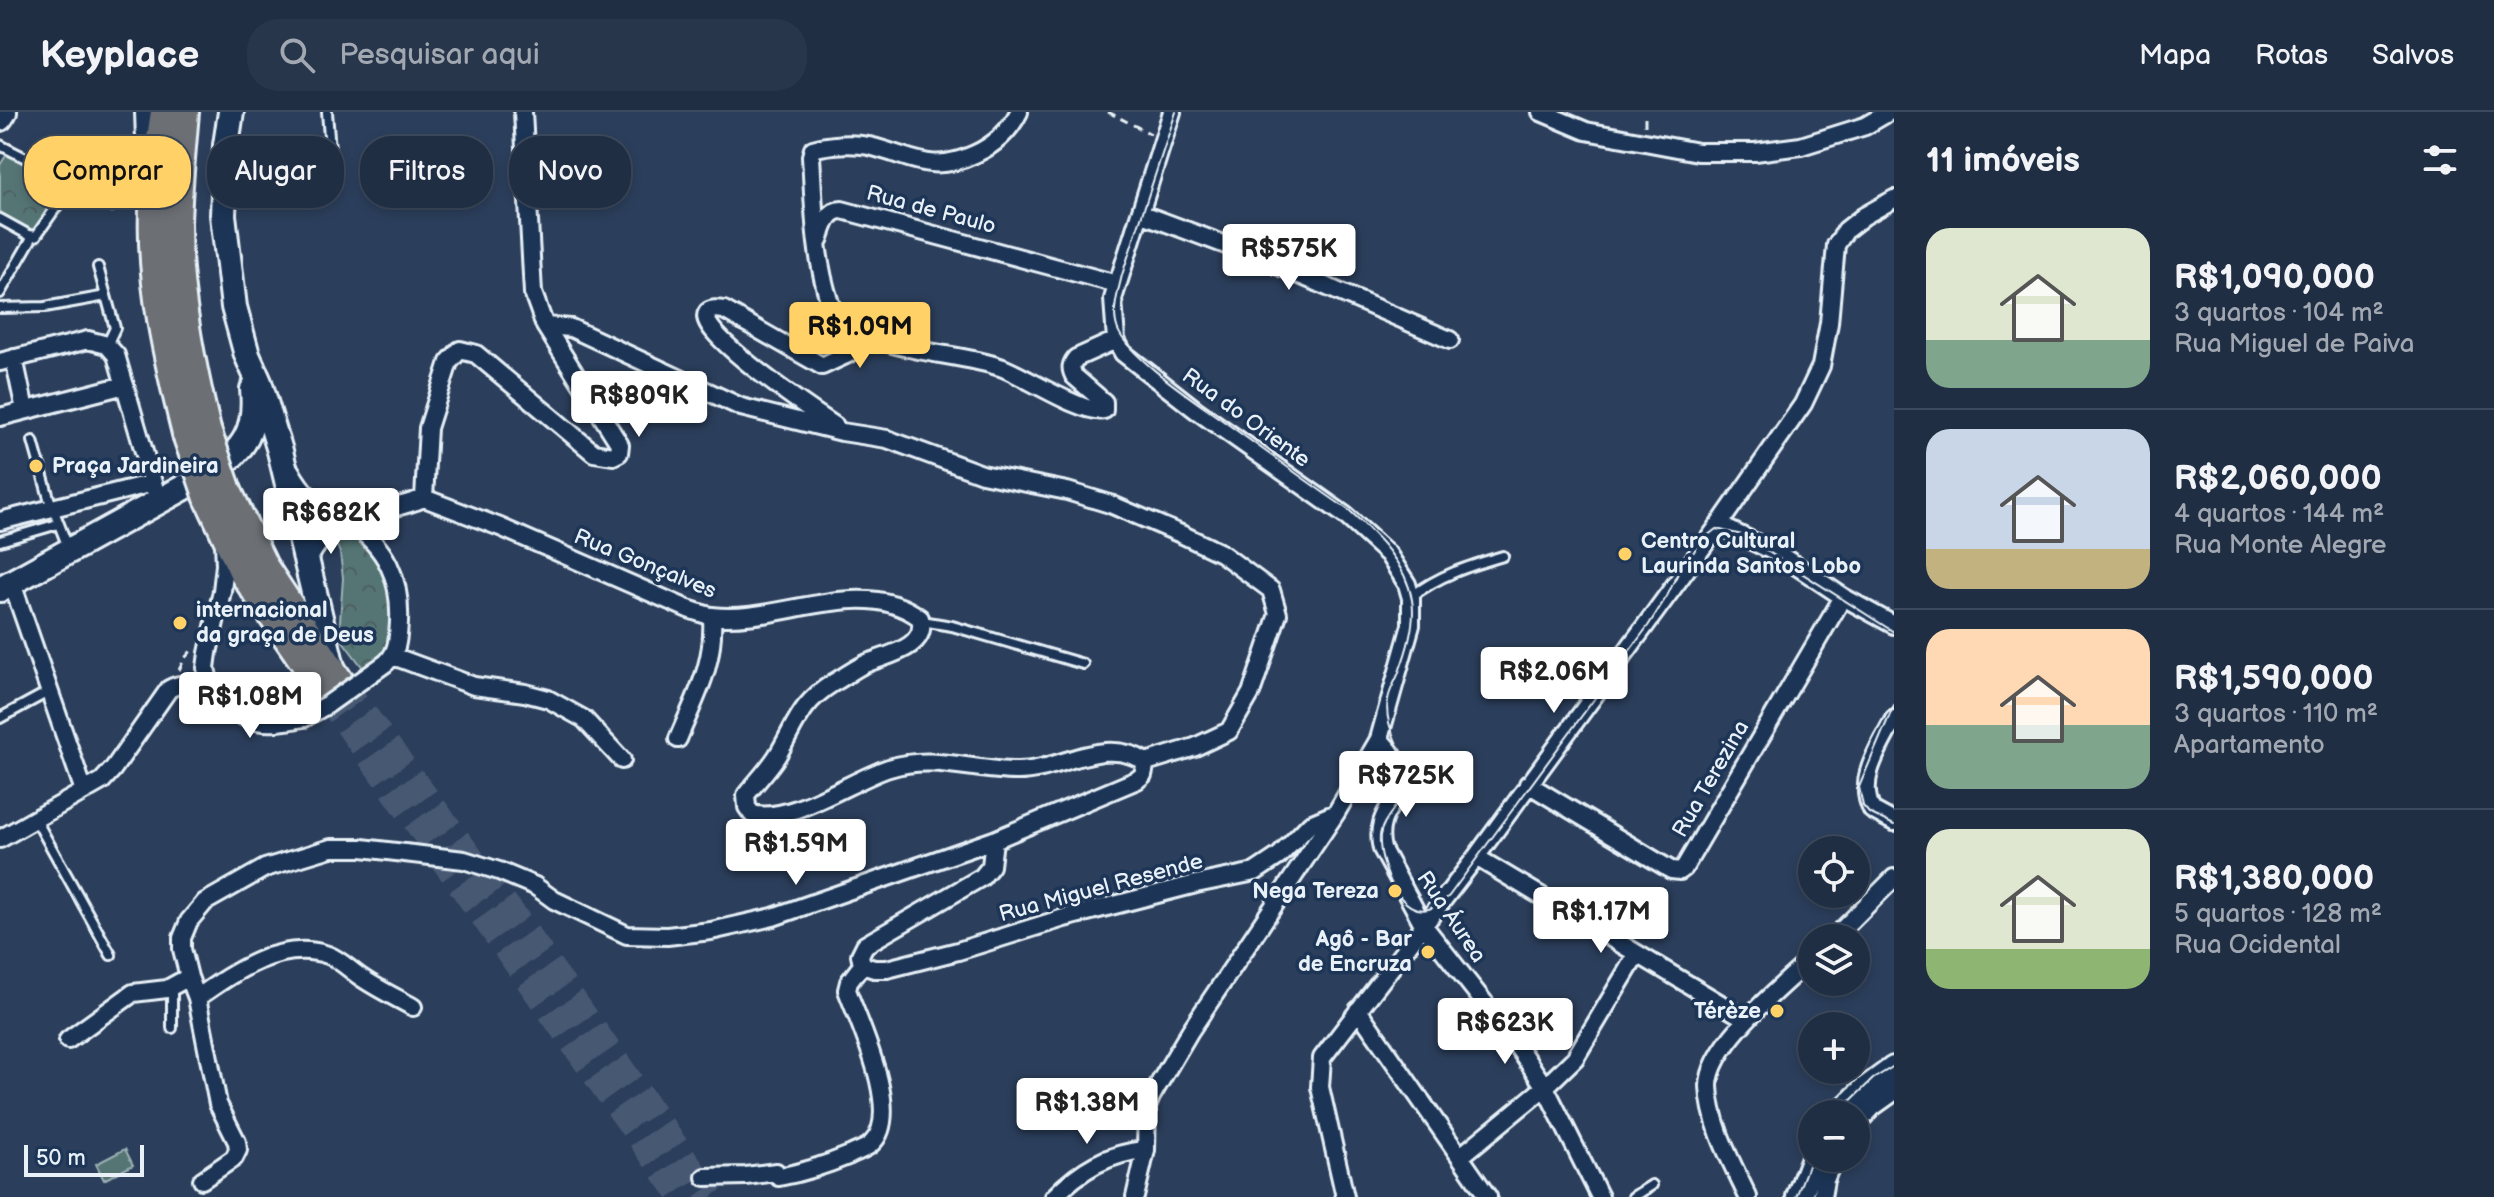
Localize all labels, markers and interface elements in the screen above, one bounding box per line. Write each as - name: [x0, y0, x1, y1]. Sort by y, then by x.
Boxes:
- search box: [247, 19, 807, 91]
- text: Keyplace: [40, 33, 199, 78]
- icon: search: [275, 33, 319, 77]
- text: Pesquisar aqui: [339, 37, 540, 73]
- text: Mapa: [2139, 39, 2211, 72]
- text: Rotas: [2255, 39, 2328, 72]
- text: Salvos: [2372, 39, 2454, 72]
- chip: Comprar: [24, 136, 191, 208]
- chip: Alugar: [207, 136, 344, 208]
- chip: Filtros: [360, 136, 493, 208]
- chip: Novo: [509, 136, 631, 208]
- icon: filters: [2418, 138, 2462, 182]
- text: 11 imóveis: [1926, 140, 2080, 181]
- street label: Rua de Paulo: [863, 180, 999, 240]
- pin: R$575K: [1224, 224, 1354, 292]
- text: R$575K: [1241, 234, 1337, 265]
- text: R$1,090,000: [2174, 257, 2375, 298]
- icon: home: [1990, 260, 2086, 356]
- text: 3 quartos · 104 m²: [2174, 298, 2384, 329]
- pin: R$1.09M: [786, 302, 934, 370]
- text: R$1.09M: [807, 312, 913, 343]
- text: Rua Miguel de Paiva: [2174, 329, 2414, 360]
- street label: Rua do Oriente: [1177, 362, 1315, 474]
- pin: R$809K: [574, 371, 704, 439]
- text: R$809K: [589, 381, 689, 412]
- place label: Praça Jardineira: [52, 453, 219, 480]
- marker: Praça Jardineira: [27, 457, 45, 475]
- text: R$2,060,000: [2174, 458, 2382, 499]
- icon: home: [1990, 461, 2086, 557]
- pin: R$682K: [266, 488, 396, 556]
- text: R$682K: [281, 498, 381, 529]
- text: 4 quartos · 144 m²: [2174, 499, 2384, 530]
- street label: Rua Gonçalves: [570, 523, 720, 605]
- place label: Centro Cultural Laurinda Santos Lobo: [1641, 528, 1861, 580]
- text: Rua Monte Alegre: [2174, 530, 2386, 561]
- marker: Centro Cultural Laurinda Santos Lobo: [1616, 545, 1634, 563]
- place label: internacional da graça de Deus: [196, 597, 374, 649]
- marker: internacional da graça de Deus: [171, 614, 189, 632]
- pin: R$2.06M: [1480, 647, 1628, 715]
- text: R$2.06M: [1499, 657, 1609, 688]
- text: R$1,590,000: [2174, 658, 2373, 699]
- icon: home: [1990, 661, 2086, 757]
- pin: R$1.08M: [176, 672, 324, 740]
- text: R$1.08M: [197, 682, 303, 713]
- text: 3 quartos · 110 m²: [2174, 699, 2378, 730]
- street label: Rua Terezina: [1667, 716, 1755, 842]
- text: Apartamento: [2174, 730, 2325, 761]
- pin: R$725K: [1341, 751, 1471, 819]
- text: R$725K: [1357, 761, 1455, 792]
- pin: R$1.59M: [722, 819, 870, 887]
- text: R$1.59M: [744, 829, 848, 860]
- map controls: [1798, 836, 1870, 1172]
- button: locate: [1798, 836, 1870, 908]
- street label: Rua Miguel Resende: [996, 848, 1206, 928]
- text: R$1,380,000: [2174, 858, 2374, 899]
- icon: home: [1990, 861, 2086, 957]
- street label: Rua Áurea: [1410, 865, 1492, 968]
- place label: Nega Tereza: [1252, 878, 1379, 905]
- marker: Nega Tereza: [1386, 882, 1404, 900]
- pin: R$1.17M: [1527, 887, 1675, 955]
- text: R$1.17M: [1551, 897, 1651, 928]
- text: 5 quartos · 128 m²: [2174, 899, 2382, 930]
- button: layers: [1798, 924, 1870, 996]
- place label: Agô - Bar de Encruza: [1298, 926, 1412, 978]
- text: Rua Ocidental: [2174, 930, 2341, 961]
- marker: Agô - Bar de Encruza: [1419, 943, 1437, 961]
- pin: R$623K: [1440, 998, 1570, 1066]
- place label: Térèze: [1694, 998, 1761, 1025]
- marker: Térèze: [1768, 1002, 1786, 1020]
- text: R$623K: [1456, 1008, 1554, 1039]
- button: +: [1798, 1012, 1870, 1084]
- pin: R$1.38M: [1013, 1078, 1161, 1146]
- text: R$1.38M: [1035, 1088, 1139, 1119]
- button: −: [1798, 1100, 1870, 1172]
- scale bar: [24, 1141, 144, 1177]
- text: 50 m: [36, 1145, 86, 1172]

